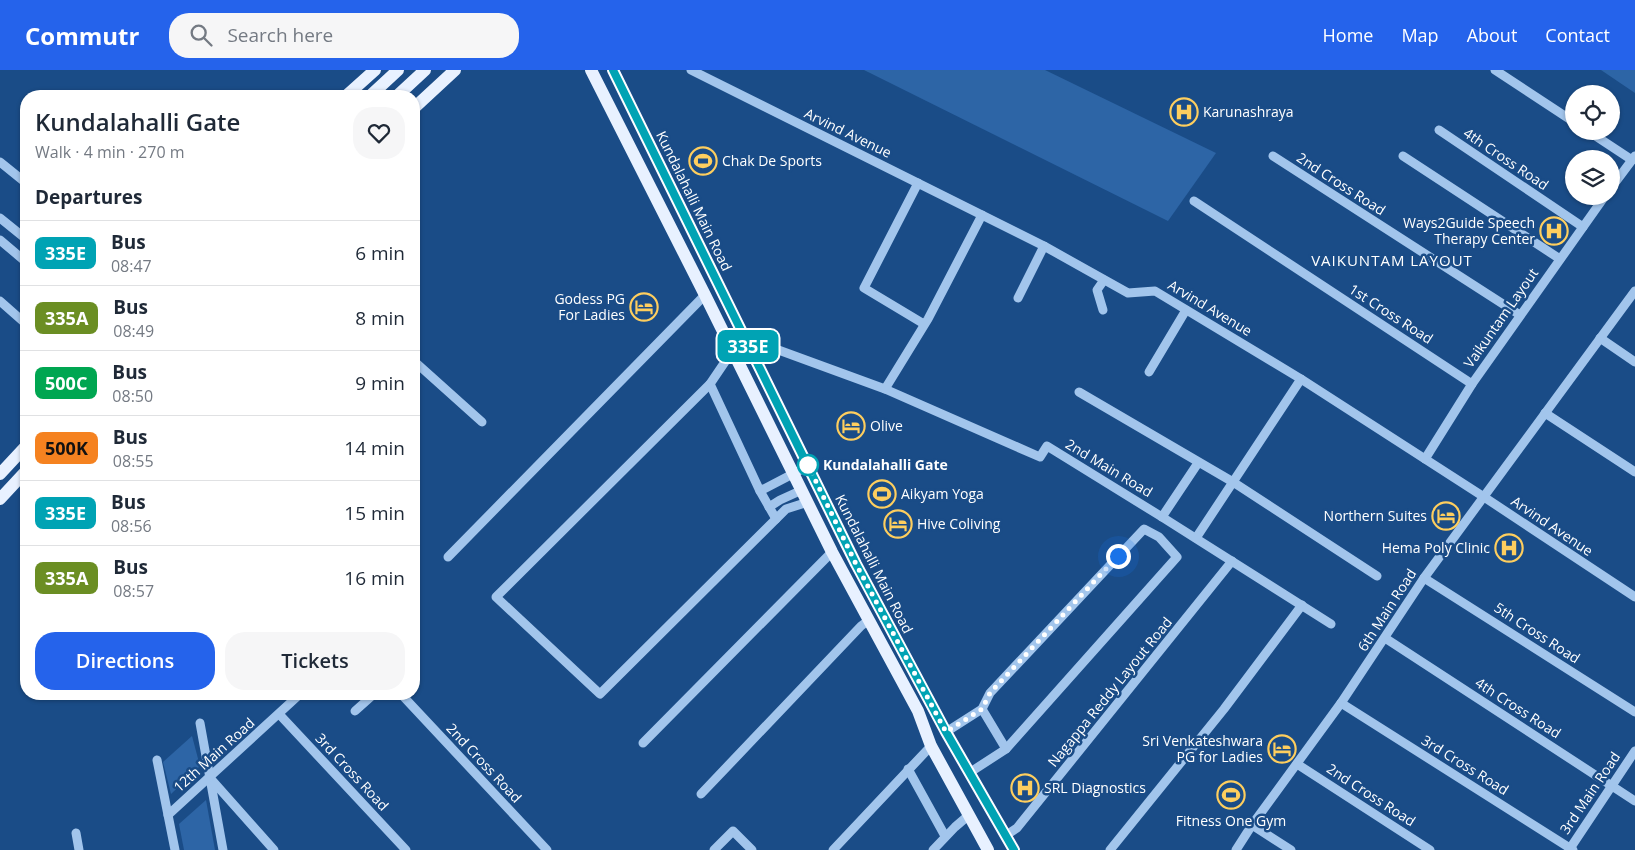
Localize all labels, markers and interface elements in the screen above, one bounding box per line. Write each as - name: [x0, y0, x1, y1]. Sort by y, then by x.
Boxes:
- search box: [169, 13, 519, 58]
- text: Commutr: [25, 19, 139, 52]
- icon: search: [187, 21, 215, 49]
- text: Search here: [227, 22, 333, 48]
- text: Home: [1323, 23, 1373, 47]
- text: Map: [1401, 23, 1439, 47]
- text: About: [1467, 23, 1517, 47]
- text: Contact: [1545, 23, 1610, 47]
- map controls: [1565, 85, 1620, 205]
- button: locate: [1565, 85, 1620, 140]
- hospital icon: Karunashraya: [1169, 97, 1199, 127]
- place label: Karunashraya: [1203, 102, 1294, 121]
- street label: Arvind Avenue: [802, 103, 895, 162]
- text: Kundalahalli Gate: [35, 105, 240, 138]
- button: heart: [353, 107, 405, 159]
- street label: 4th Cross Road: [1460, 123, 1552, 194]
- street label: Kundalahalli Main Road: [652, 128, 737, 274]
- text: Walk · 4 min · 270 m: [35, 141, 185, 163]
- sports icon: Chak De Sports: [688, 146, 718, 176]
- street label: 2nd Cross Road: [1293, 148, 1389, 219]
- button: layers: [1565, 150, 1620, 205]
- place label: Chak De Sports: [722, 151, 822, 170]
- text: Departures: [35, 184, 142, 210]
- place label: Ways2Guide Speech Therapy Center: [1403, 213, 1535, 248]
- hospital icon: Ways2Guide Speech Therapy Center: [1539, 216, 1569, 246]
- text: Bus: [111, 229, 146, 255]
- text: 6 min: [355, 240, 405, 266]
- text: 335E: [45, 241, 86, 265]
- district label: VAIKUNTAM LAYOUT: [1311, 250, 1473, 270]
- text: 08:47: [111, 255, 152, 277]
- street label: Vaikuntam Layout: [1459, 264, 1542, 371]
- street label: Arvind Avenue: [1165, 275, 1256, 340]
- street label: 1st Cross Road: [1346, 279, 1437, 348]
- place label: Godess PG For Ladies: [554, 289, 625, 324]
- hotel icon: Godess PG For Ladies: [629, 292, 659, 322]
- text: Bus: [113, 294, 148, 320]
- text: 8 min: [355, 305, 405, 331]
- text: 335A: [45, 306, 88, 330]
- text: 08:49: [113, 320, 154, 342]
- line badge: 335E: [713, 330, 783, 362]
- text: 335E: [728, 334, 768, 358]
- text: Bus: [112, 359, 147, 385]
- text: 9 min: [355, 370, 405, 396]
- text: 500C: [45, 371, 87, 395]
- text: 08:50: [112, 385, 153, 407]
- hotel icon: Olive: [836, 411, 866, 441]
- place label: Olive: [870, 416, 903, 435]
- text: Bus: [113, 424, 148, 450]
- street label: 2nd Main Road: [1062, 434, 1156, 501]
- text: 14 min: [344, 435, 405, 461]
- text: 500K: [45, 436, 88, 460]
- text: 08:55: [113, 450, 154, 472]
- marker: Kundalahalli Gate: [797, 454, 819, 476]
- place label: Kundalahalli Gate: [823, 455, 948, 474]
- sports icon: Aikyam Yoga: [867, 479, 897, 509]
- place label: Aikyam Yoga: [901, 484, 984, 503]
- text: Bus: [111, 489, 146, 515]
- street label: Kundalahalli Main Road: [831, 491, 918, 636]
- street label: Arvind Avenue: [1508, 491, 1597, 560]
- text: 15 min: [344, 500, 405, 526]
- text: 335E: [45, 501, 86, 525]
- hotel icon: Northern Suites: [1431, 501, 1461, 531]
- place label: Northern Suites: [1324, 506, 1427, 525]
- hotel icon: Hive Coliving: [883, 509, 913, 539]
- place label: Hive Coliving: [917, 514, 1001, 533]
- text: 08:56: [111, 515, 152, 537]
- hospital icon: Hema Poly Clinic: [1494, 533, 1524, 563]
- place label: Hema Poly Clinic: [1382, 538, 1490, 557]
- your location: [1106, 544, 1131, 569]
- text: Bus: [113, 554, 148, 580]
- text: 16 min: [344, 565, 405, 591]
- street label: 6th Main Road: [1353, 565, 1420, 655]
- text: 335A: [45, 566, 88, 590]
- text: 08:57: [113, 580, 154, 602]
- street label: 5th Cross Road: [1491, 598, 1584, 667]
- street label: Nagappa Reddy Layout Road: [1043, 613, 1176, 771]
- button: Directions: [35, 632, 215, 690]
- button: Tickets: [225, 632, 405, 690]
- street label: 4th Cross Road: [1472, 673, 1565, 742]
- street label: 12th Main Road: [169, 713, 258, 796]
- street label: 2nd Cross Road: [443, 719, 526, 806]
- street label: 3rd Cross Road: [312, 729, 393, 814]
- street label: 3rd Cross Road: [1418, 730, 1512, 799]
- place label: Sri Venkateshwara PG for Ladies: [1142, 731, 1263, 766]
- hotel icon: Sri Venkateshwara PG for Ladies: [1267, 734, 1297, 764]
- street label: 3rd Main Road: [1555, 748, 1624, 838]
- street label: 2nd Cross Road: [1323, 759, 1419, 830]
- hospital icon: SRL Diagnostics: [1010, 773, 1040, 803]
- place label: SRL Diagnostics: [1044, 778, 1146, 797]
- sports icon: Fitness One Gym: [1216, 780, 1246, 810]
- place label: Fitness One Gym: [1176, 811, 1286, 830]

